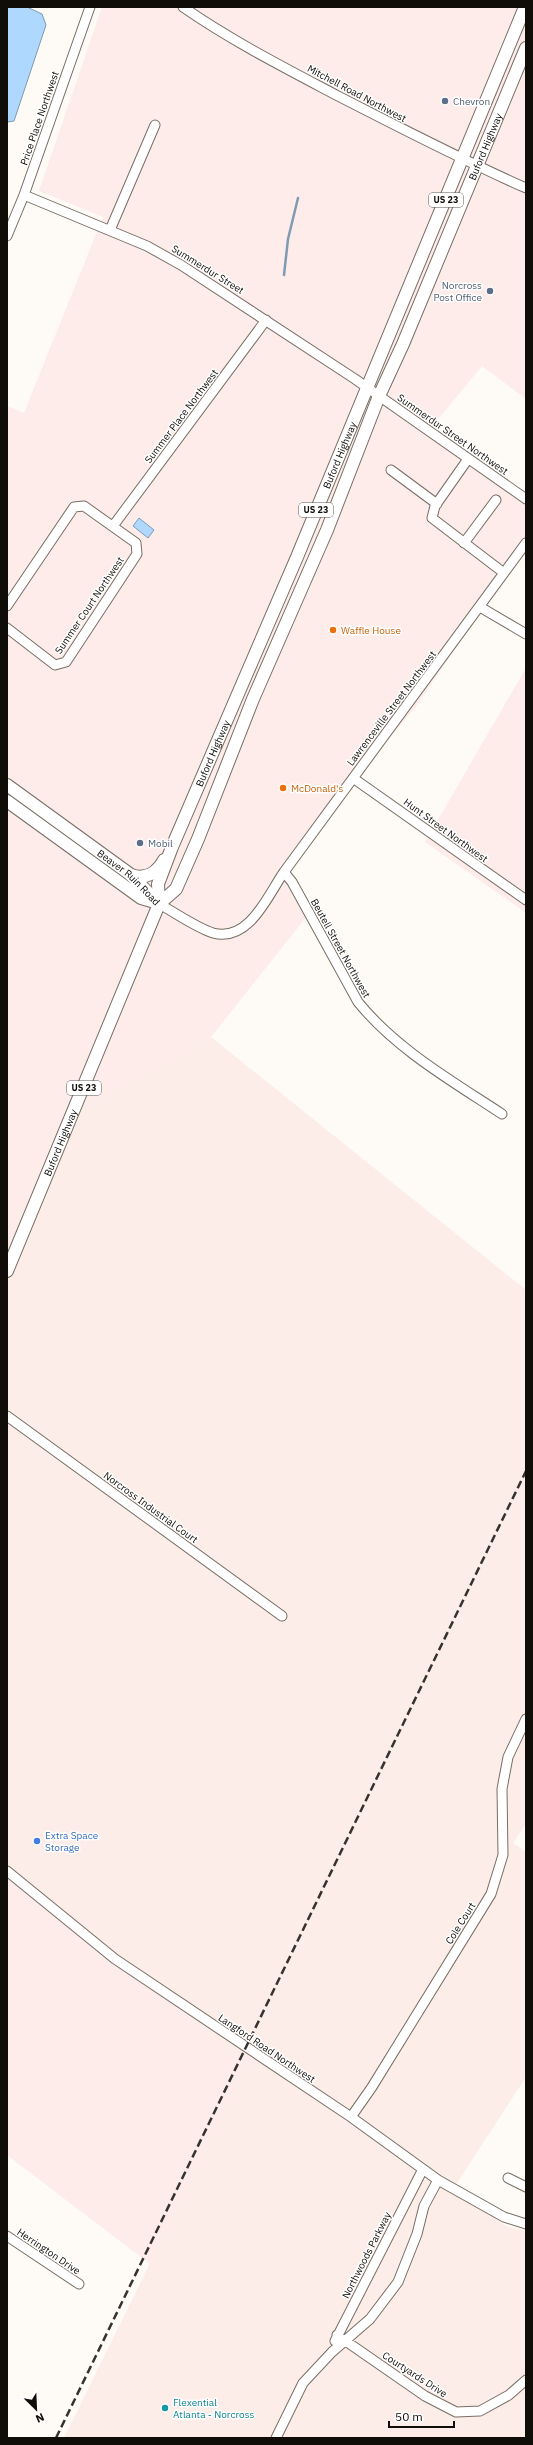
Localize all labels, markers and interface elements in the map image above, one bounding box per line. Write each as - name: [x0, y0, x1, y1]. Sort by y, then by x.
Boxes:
- street label: Mitchell Road Northwest: [305, 62, 409, 125]
- street label: Price Place Northwest: [17, 69, 62, 167]
- place label: Chevron: [453, 95, 490, 108]
- marker: Chevron: [440, 96, 450, 106]
- street label: Buford Highway: [466, 111, 505, 182]
- road number: US 23: [429, 193, 463, 207]
- street label: Summerdur Street: [169, 242, 247, 297]
- place label: Norcross Post Office: [433, 279, 482, 304]
- marker: Norcross Post Office: [485, 286, 495, 296]
- street label: Summer Place Northwest: [142, 366, 221, 466]
- street label: Summerdur Street Northwest: [395, 391, 511, 478]
- street label: Buford Highway: [320, 420, 359, 491]
- road number: US 23: [299, 503, 333, 517]
- street label: Summer Court Northwest: [52, 554, 127, 656]
- place label: Waffle House: [341, 624, 401, 637]
- marker: Waffle House: [328, 625, 338, 635]
- street label: Lawrenceville Street Northwest: [344, 648, 439, 768]
- street label: Buford Highway: [193, 718, 233, 789]
- place label: McDonald's: [291, 782, 343, 795]
- marker: McDonald's: [278, 783, 288, 793]
- street label: Hunt Street Northwest: [401, 795, 491, 866]
- place label: Mobil: [148, 837, 173, 850]
- marker: Mobil: [135, 838, 145, 848]
- street label: Beaver Ruin Road: [95, 847, 163, 908]
- street label: Beutell Street Northwest: [308, 896, 373, 1000]
- road number: US 23: [67, 1081, 101, 1095]
- street label: Buford Highway: [41, 1107, 80, 1178]
- street label: Norcross Industrial Court: [101, 1469, 201, 1546]
- place label: Extra Space Storage: [45, 1829, 99, 1854]
- marker: Extra Space Storage: [32, 1836, 42, 1846]
- street label: Cole Court: [442, 1899, 479, 1947]
- street label: Langford Road Northwest: [216, 2011, 318, 2086]
- street label: Northwoods Parkway: [339, 2210, 394, 2301]
- street label: Herrington Drive: [15, 2225, 83, 2278]
- street label: Courtyards Drive: [380, 2349, 450, 2401]
- north arrow: [16, 2389, 56, 2429]
- place label: Flexential Atlanta - Norcross: [173, 2396, 255, 2421]
- marker: Flexential Atlanta - Norcross: [160, 2403, 170, 2413]
- scale bar: [389, 2403, 454, 2429]
- text: 50 m: [395, 2409, 423, 2424]
- text: N: [34, 2410, 47, 2426]

